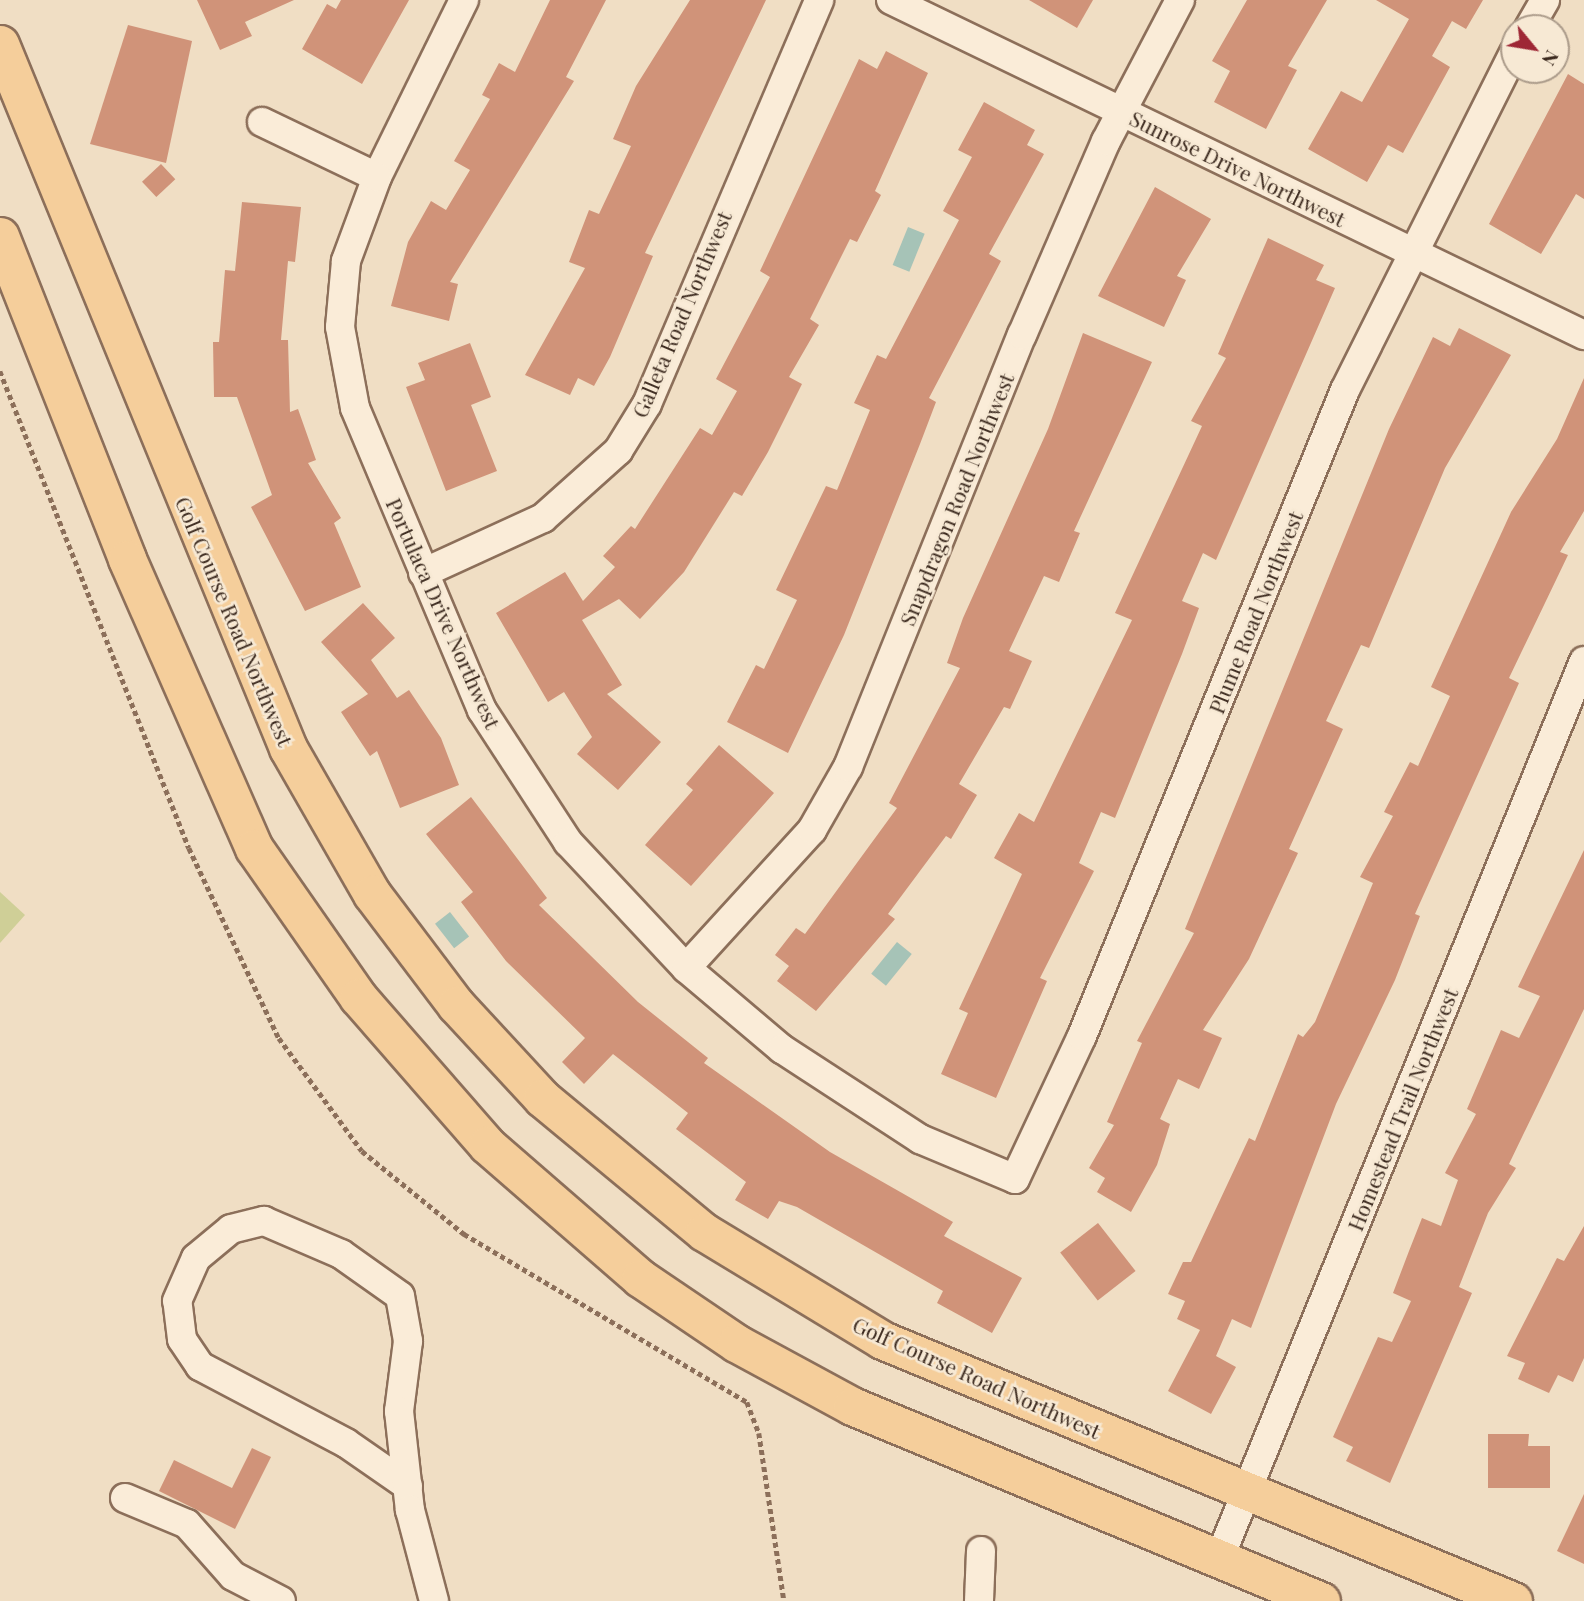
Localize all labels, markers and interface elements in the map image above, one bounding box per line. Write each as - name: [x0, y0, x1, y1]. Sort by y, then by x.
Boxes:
- north arrow: [1500, 14, 1570, 84]
- text: N: [1537, 46, 1566, 71]
- street label: Sunrose Drive Northwest: [1126, 105, 1350, 231]
- street label: Galleta Road Northwest: [626, 207, 736, 421]
- street label: Snapdragon Road Northwest: [894, 369, 1018, 629]
- street label: Golf Course Road Northwest: [171, 493, 299, 749]
- street label: Portulaca Drive Northwest: [382, 494, 506, 732]
- street label: Plume Road Northwest: [1203, 507, 1307, 717]
- street label: Homestead Trail Northwest: [1342, 984, 1462, 1234]
- street label: Golf Course Road Northwest: [849, 1311, 1105, 1443]

